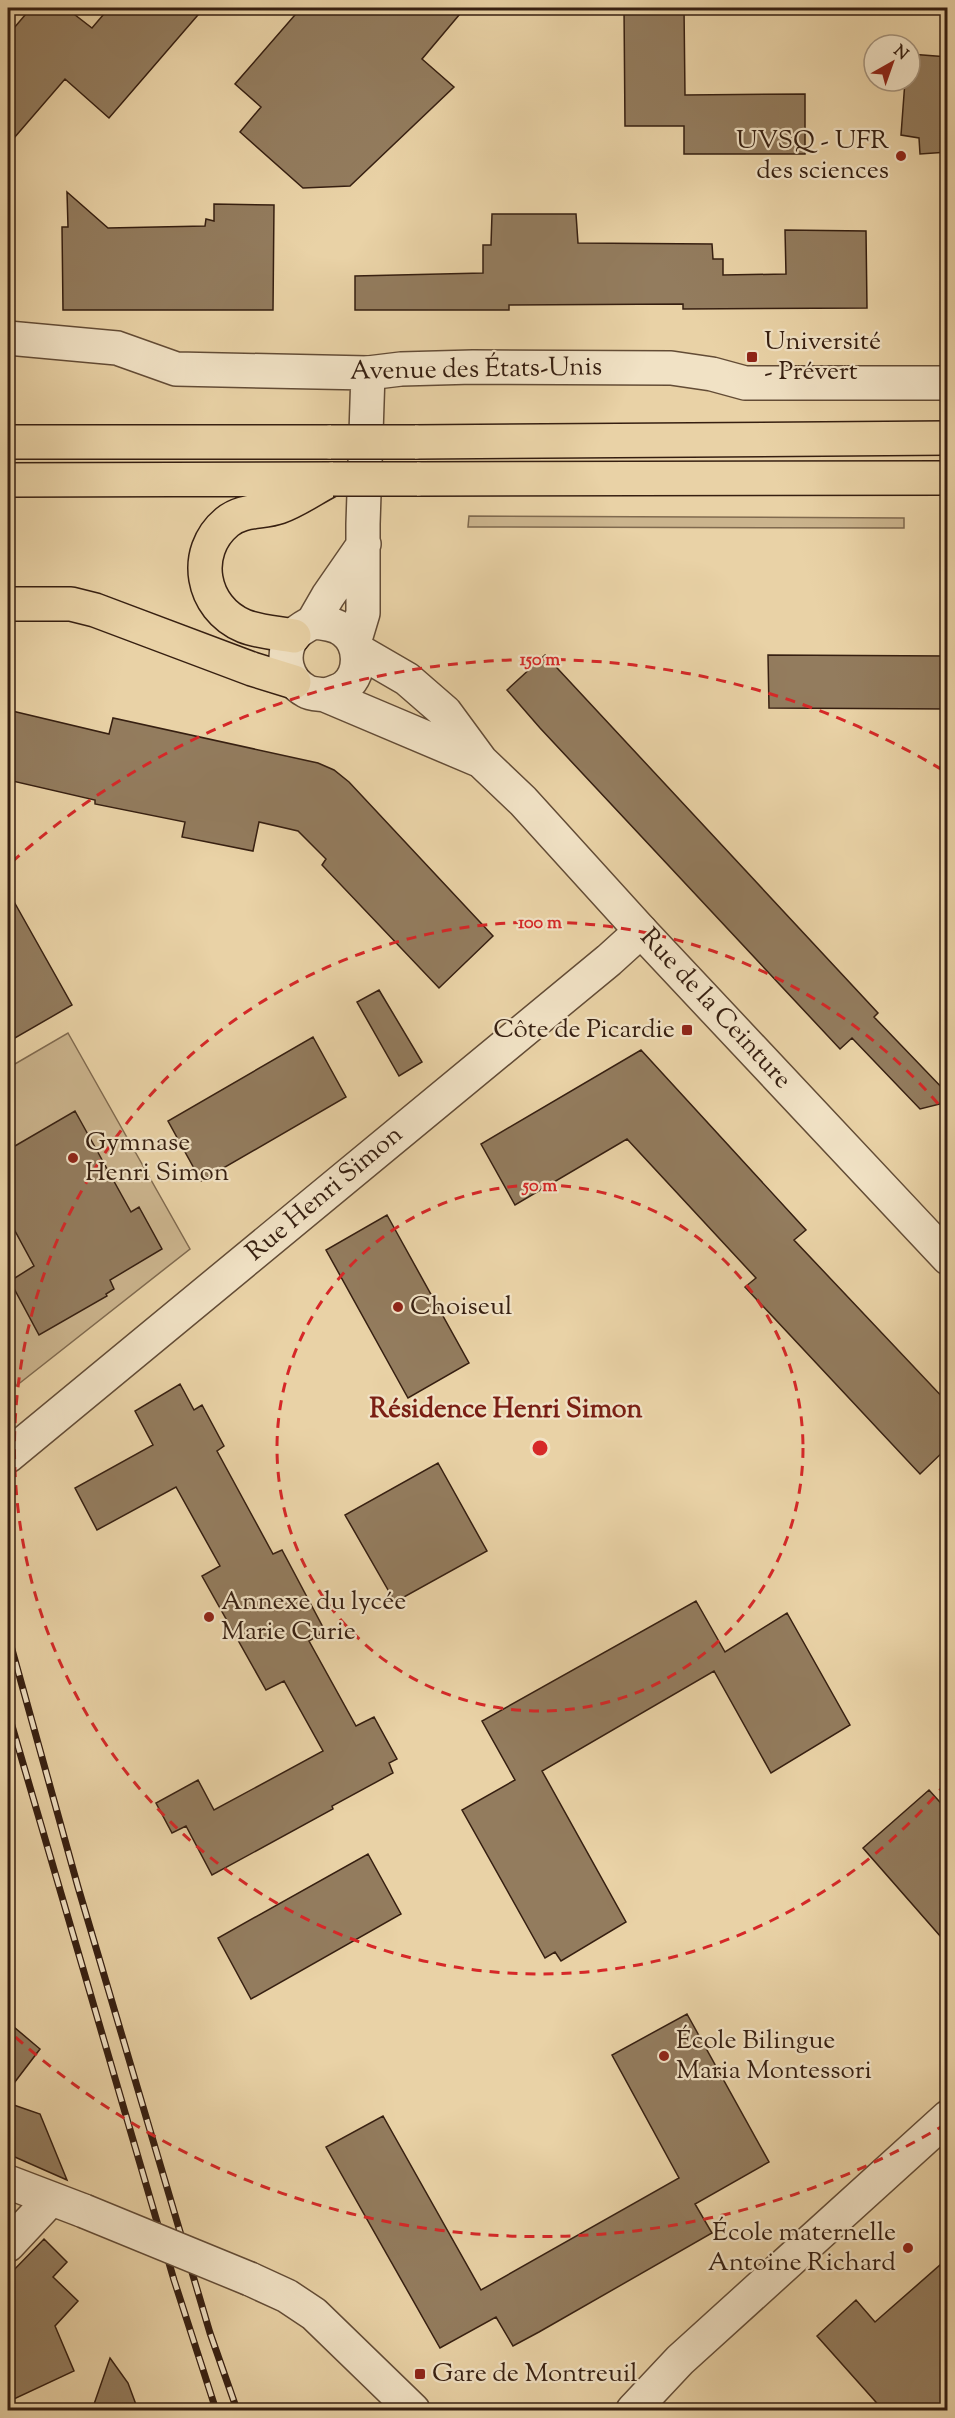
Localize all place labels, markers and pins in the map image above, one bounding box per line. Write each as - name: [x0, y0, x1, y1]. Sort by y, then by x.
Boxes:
- place label: UVSQ - UFR des sciences: [736, 123, 889, 190]
- marker: UVSQ - UFR des sciences: [894, 149, 908, 163]
- place label: Université - Prévert: [764, 324, 881, 391]
- marker: Université - Prévert: [745, 350, 759, 364]
- place label: Côte de Picardie: [493, 1012, 675, 1049]
- marker: Côte de Picardie: [680, 1023, 694, 1037]
- place label: Gymnase Henri Simon: [85, 1125, 229, 1192]
- marker: Gymnase Henri Simon: [66, 1151, 80, 1165]
- place label: Choiseul: [410, 1289, 512, 1326]
- marker: Choiseul: [391, 1300, 405, 1314]
- centre of rings: [530, 1438, 550, 1458]
- place label: Annexe du lycée Marie Curie: [221, 1584, 406, 1651]
- marker: Annexe du lycée Marie Curie: [202, 1610, 216, 1624]
- place label: École Bilingue Maria Montessori: [676, 2023, 872, 2090]
- marker: École Bilingue Maria Montessori: [657, 2049, 671, 2063]
- place label: École maternelle Antoine Richard: [708, 2215, 896, 2282]
- marker: École maternelle Antoine Richard: [901, 2241, 915, 2255]
- place label: Gare de Montreuil: [432, 2356, 638, 2393]
- marker: Gare de Montreuil: [413, 2367, 427, 2381]

